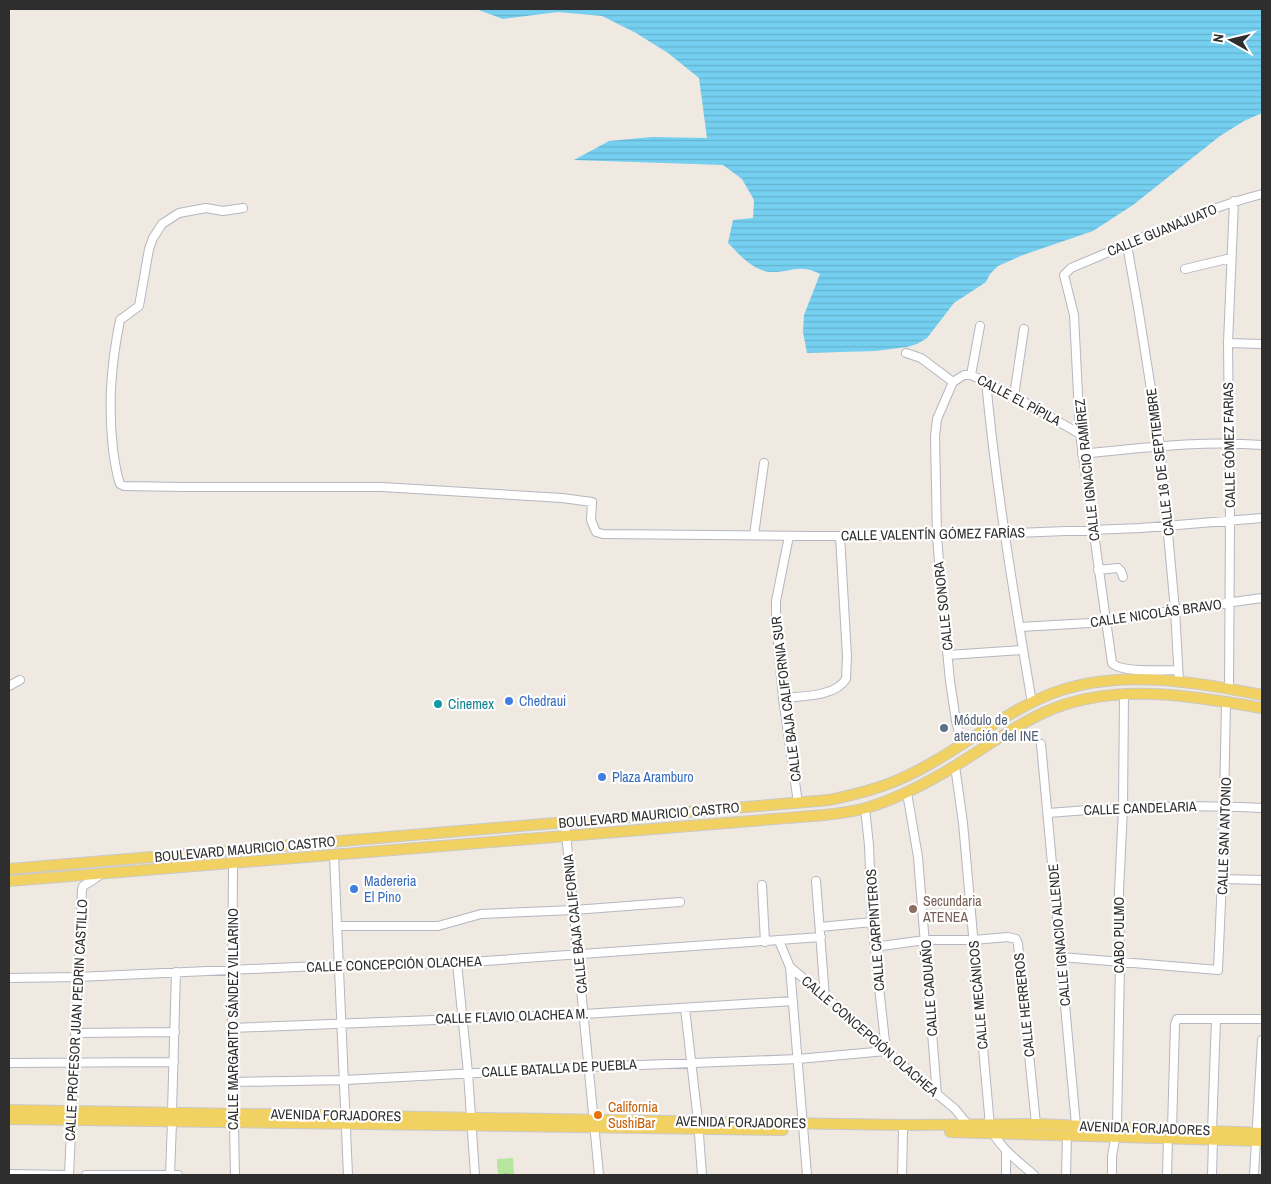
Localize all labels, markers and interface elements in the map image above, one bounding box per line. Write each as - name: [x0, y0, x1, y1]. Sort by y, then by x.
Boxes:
- north arrow: [1206, 15, 1256, 65]
- text: N: [1209, 33, 1228, 44]
- street label: CALLE GUANAJUATO: [1104, 200, 1220, 260]
- street label: CALLE EL PÍPILA: [974, 370, 1064, 430]
- street label: CALLE GÓMEZ FARIAS: [1219, 382, 1239, 508]
- street label: CALLE 16 DE SEPTIEMBRE: [1142, 387, 1178, 537]
- street label: CALLE IGNACIO RAMÍREZ: [1071, 398, 1103, 542]
- street label: CALLE VALENTÍN GÓMEZ FARÍAS: [841, 523, 1026, 545]
- street label: CALLE SONORA: [929, 560, 957, 651]
- street label: CALLE NICOLÁS BRAVO: [1089, 595, 1223, 631]
- street label: CALLE BAJA CALIFORNIA SUR: [767, 615, 805, 783]
- place label: Chedraui: [519, 692, 566, 710]
- place label: Cinemex: [448, 695, 494, 713]
- marker: Chedraui: [503, 695, 515, 707]
- marker: Cinemex: [432, 698, 444, 710]
- place label: Módulo de atención del INE: [954, 711, 1039, 745]
- marker: Módulo de atención del INE: [938, 722, 950, 734]
- place label: Plaza Aramburo: [612, 768, 694, 786]
- marker: Plaza Aramburo: [596, 771, 608, 783]
- street label: CALLE SAN ANTONIO: [1213, 777, 1235, 895]
- street label: CALLE CANDELARIA: [1083, 797, 1197, 819]
- street label: BOULEVARD MAURICIO CASTRO: [558, 798, 740, 832]
- street label: BOULEVARD MAURICIO CASTRO: [154, 832, 336, 866]
- street label: CALLE BAJA CALIFORNIA: [559, 853, 591, 994]
- street label: CALLE IGNACIO ALLENDE: [1044, 863, 1074, 1007]
- street label: CALLE CARPINTEROS: [862, 868, 888, 992]
- place label: Madereria El Pino: [364, 872, 417, 906]
- marker: Madereria El Pino: [348, 883, 360, 895]
- place label: Secundaria ATENEA: [922, 892, 982, 926]
- street label: CABO PULMO: [1110, 897, 1128, 973]
- street label: CALLE PROFESOR JUAN PEDRIN CASTILLO: [61, 898, 91, 1142]
- marker: Secundaria ATENEA: [907, 903, 919, 915]
- street label: CALLE MARGARITO SÁNDEZ VILLARINO: [224, 908, 242, 1130]
- street label: CALLE CADUAÑO: [917, 939, 941, 1037]
- street label: CALLE MECÁNICOS: [964, 940, 992, 1050]
- street label: CALLE CONCEPCIÓN OLACHEA: [306, 952, 482, 976]
- street label: CALLE HERREROS: [1010, 952, 1038, 1058]
- street label: CALLE CONCEPCIÓN OLACHEA: [798, 972, 942, 1101]
- street label: CALLE FLAVIO OLACHEA M.: [435, 1004, 589, 1028]
- street label: CALLE BATALLA DE PUEBLA: [481, 1055, 637, 1081]
- place label: California SushiBar: [608, 1098, 658, 1132]
- street label: AVENIDA FORJADORES: [270, 1105, 402, 1125]
- marker: California SushiBar: [592, 1109, 604, 1121]
- street label: AVENIDA FORJADORES: [675, 1112, 807, 1132]
- street label: AVENIDA FORJADORES: [1078, 1117, 1211, 1139]

